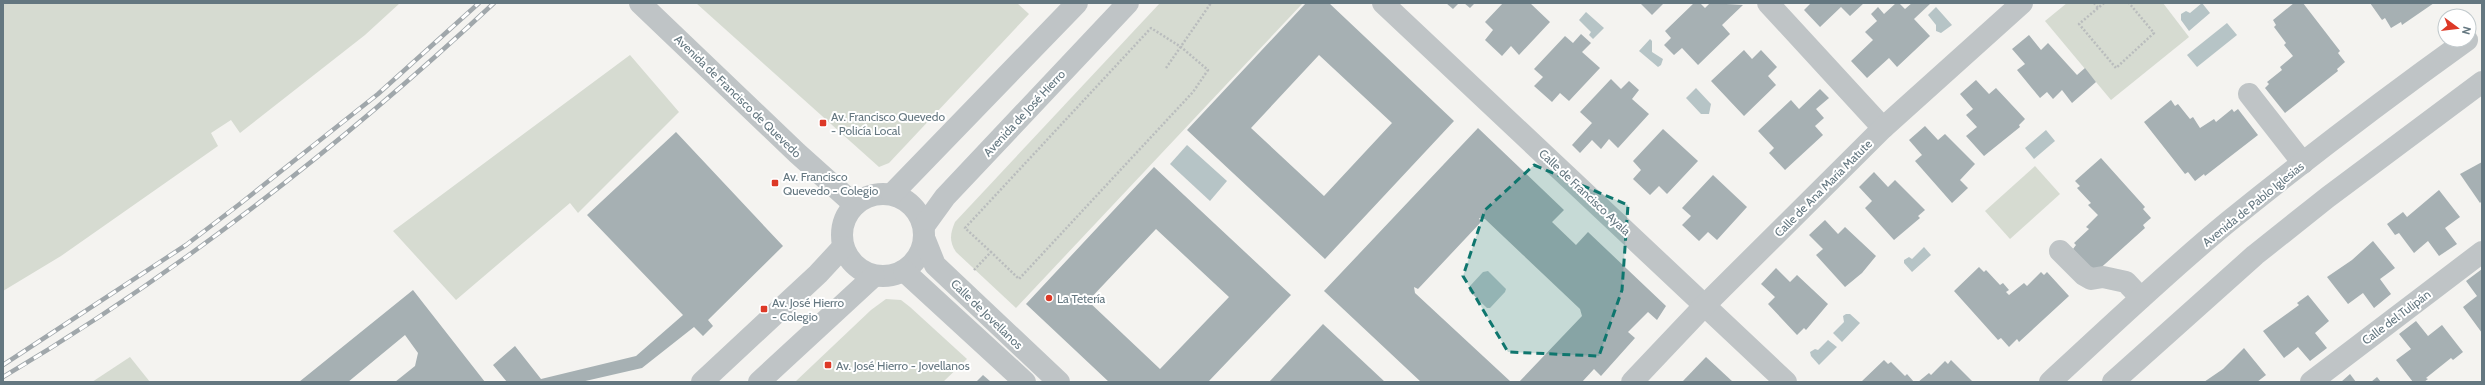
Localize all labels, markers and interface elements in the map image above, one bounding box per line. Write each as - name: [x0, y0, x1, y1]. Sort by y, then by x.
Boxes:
- north arrow: [2437, 8, 2477, 48]
- text: N: [2459, 25, 2474, 36]
- street label: Avenida de Francisco de Quevedo: [671, 31, 805, 161]
- street label: Avenida de José Hierro: [980, 66, 1068, 160]
- place label: Av. Francisco Quevedo - Policía Local: [831, 109, 945, 138]
- marker: Av. Francisco Quevedo - Policía Local: [818, 118, 828, 128]
- street label: Calle de Ana María Matute: [1771, 136, 1875, 240]
- street label: Calle de Francisco Ayala: [1536, 146, 1634, 239]
- street label: Avenida de Pablo Iglesias: [2199, 159, 2307, 249]
- place label: Av. Francisco Quevedo - Colegio: [783, 169, 879, 198]
- marker: Av. Francisco Quevedo - Colegio: [770, 178, 780, 188]
- street label: Calle de Jovellanos: [948, 276, 1026, 352]
- street label: Calle del Tulipán: [2359, 286, 2434, 348]
- place label: La Tetería: [1057, 291, 1106, 306]
- marker: La Tetería: [1044, 293, 1054, 303]
- place label: Av. José Hierro - Colegio: [772, 295, 845, 324]
- marker: Av. José Hierro - Colegio: [759, 304, 769, 314]
- place label: Av. José Hierro - Jovellanos: [836, 358, 970, 373]
- marker: Av. José Hierro - Jovellanos: [823, 360, 833, 370]

